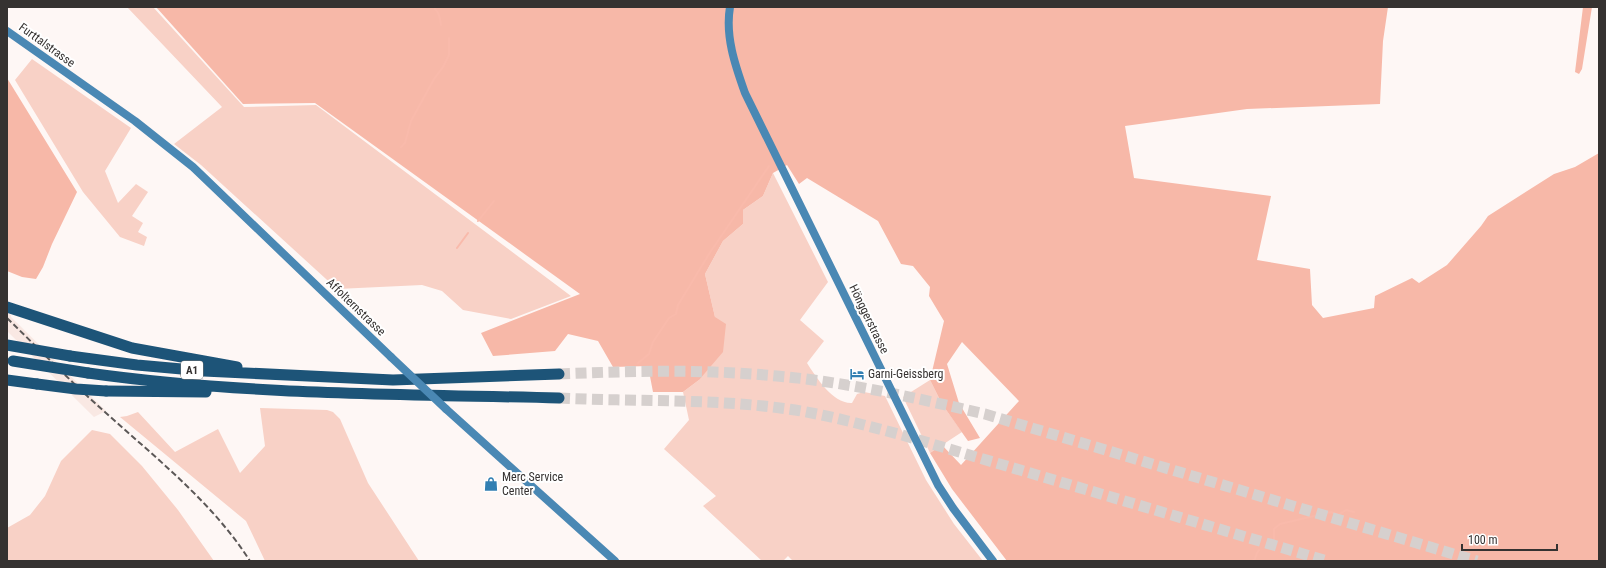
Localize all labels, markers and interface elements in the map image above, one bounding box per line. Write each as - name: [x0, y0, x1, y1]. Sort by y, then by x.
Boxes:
- street label: Furttalstrasse: [16, 20, 78, 70]
- street label: Affolternstrasse: [324, 275, 389, 339]
- street label: Hönggerstrasse: [846, 282, 892, 356]
- road number: A1: [181, 361, 203, 379]
- hotel icon: Garni-Geissberg: [849, 366, 865, 382]
- place label: Garni-Geissberg: [868, 367, 944, 381]
- place label: Merc Service Center: [502, 470, 564, 498]
- shop icon: Merc Service Center: [483, 476, 499, 492]
- scale bar: [1462, 526, 1557, 552]
- text: 100 m: [1468, 533, 1498, 547]

